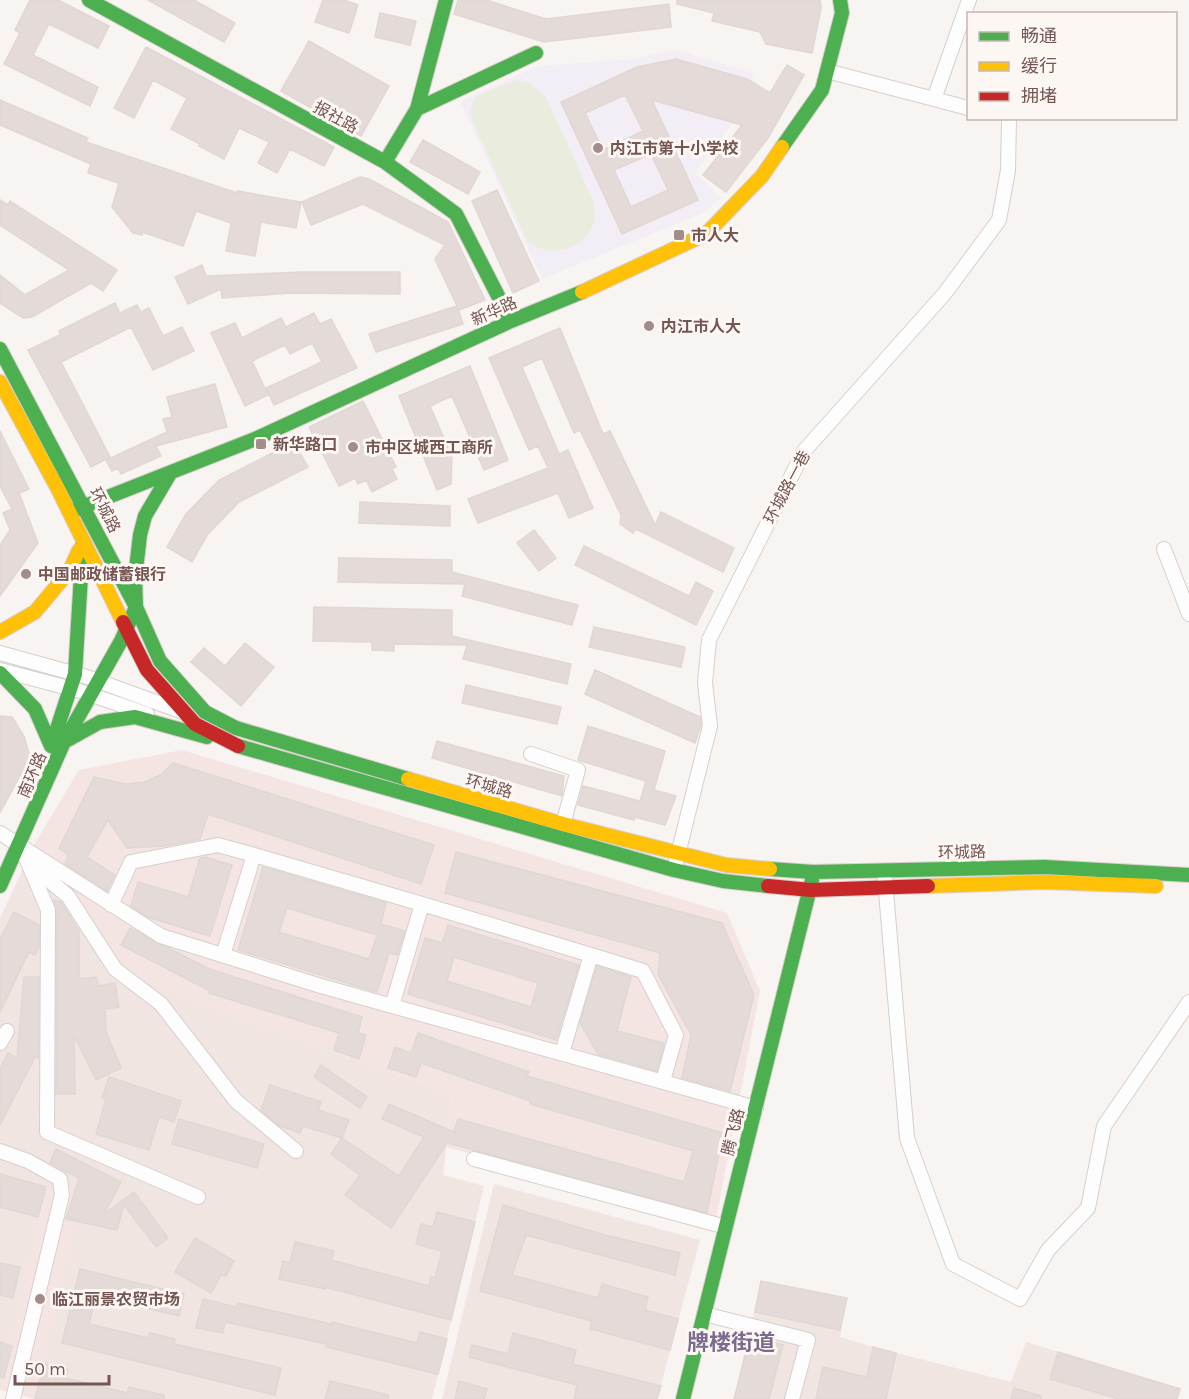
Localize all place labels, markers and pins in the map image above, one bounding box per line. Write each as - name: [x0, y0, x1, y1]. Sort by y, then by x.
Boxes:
- place label: 内江市第十小学校: [610, 139, 739, 158]
- marker: 内江市第十小学校: [591, 141, 605, 155]
- place label: 市人大: [691, 226, 739, 245]
- marker: 市人大: [672, 228, 686, 242]
- place label: 内江市人大: [661, 317, 741, 336]
- marker: 内江市人大: [642, 319, 656, 333]
- place label: 新华路口: [273, 435, 337, 454]
- marker: 新华路口: [254, 437, 268, 451]
- place label: 市中区城西工商所: [365, 438, 493, 457]
- marker: 市中区城西工商所: [346, 440, 360, 454]
- place label: 中国邮政储蓄银行: [38, 565, 166, 584]
- marker: 中国邮政储蓄银行: [19, 567, 33, 581]
- place label: 临江丽景农贸市场: [52, 1290, 180, 1309]
- marker: 临江丽景农贸市场: [33, 1292, 47, 1306]

